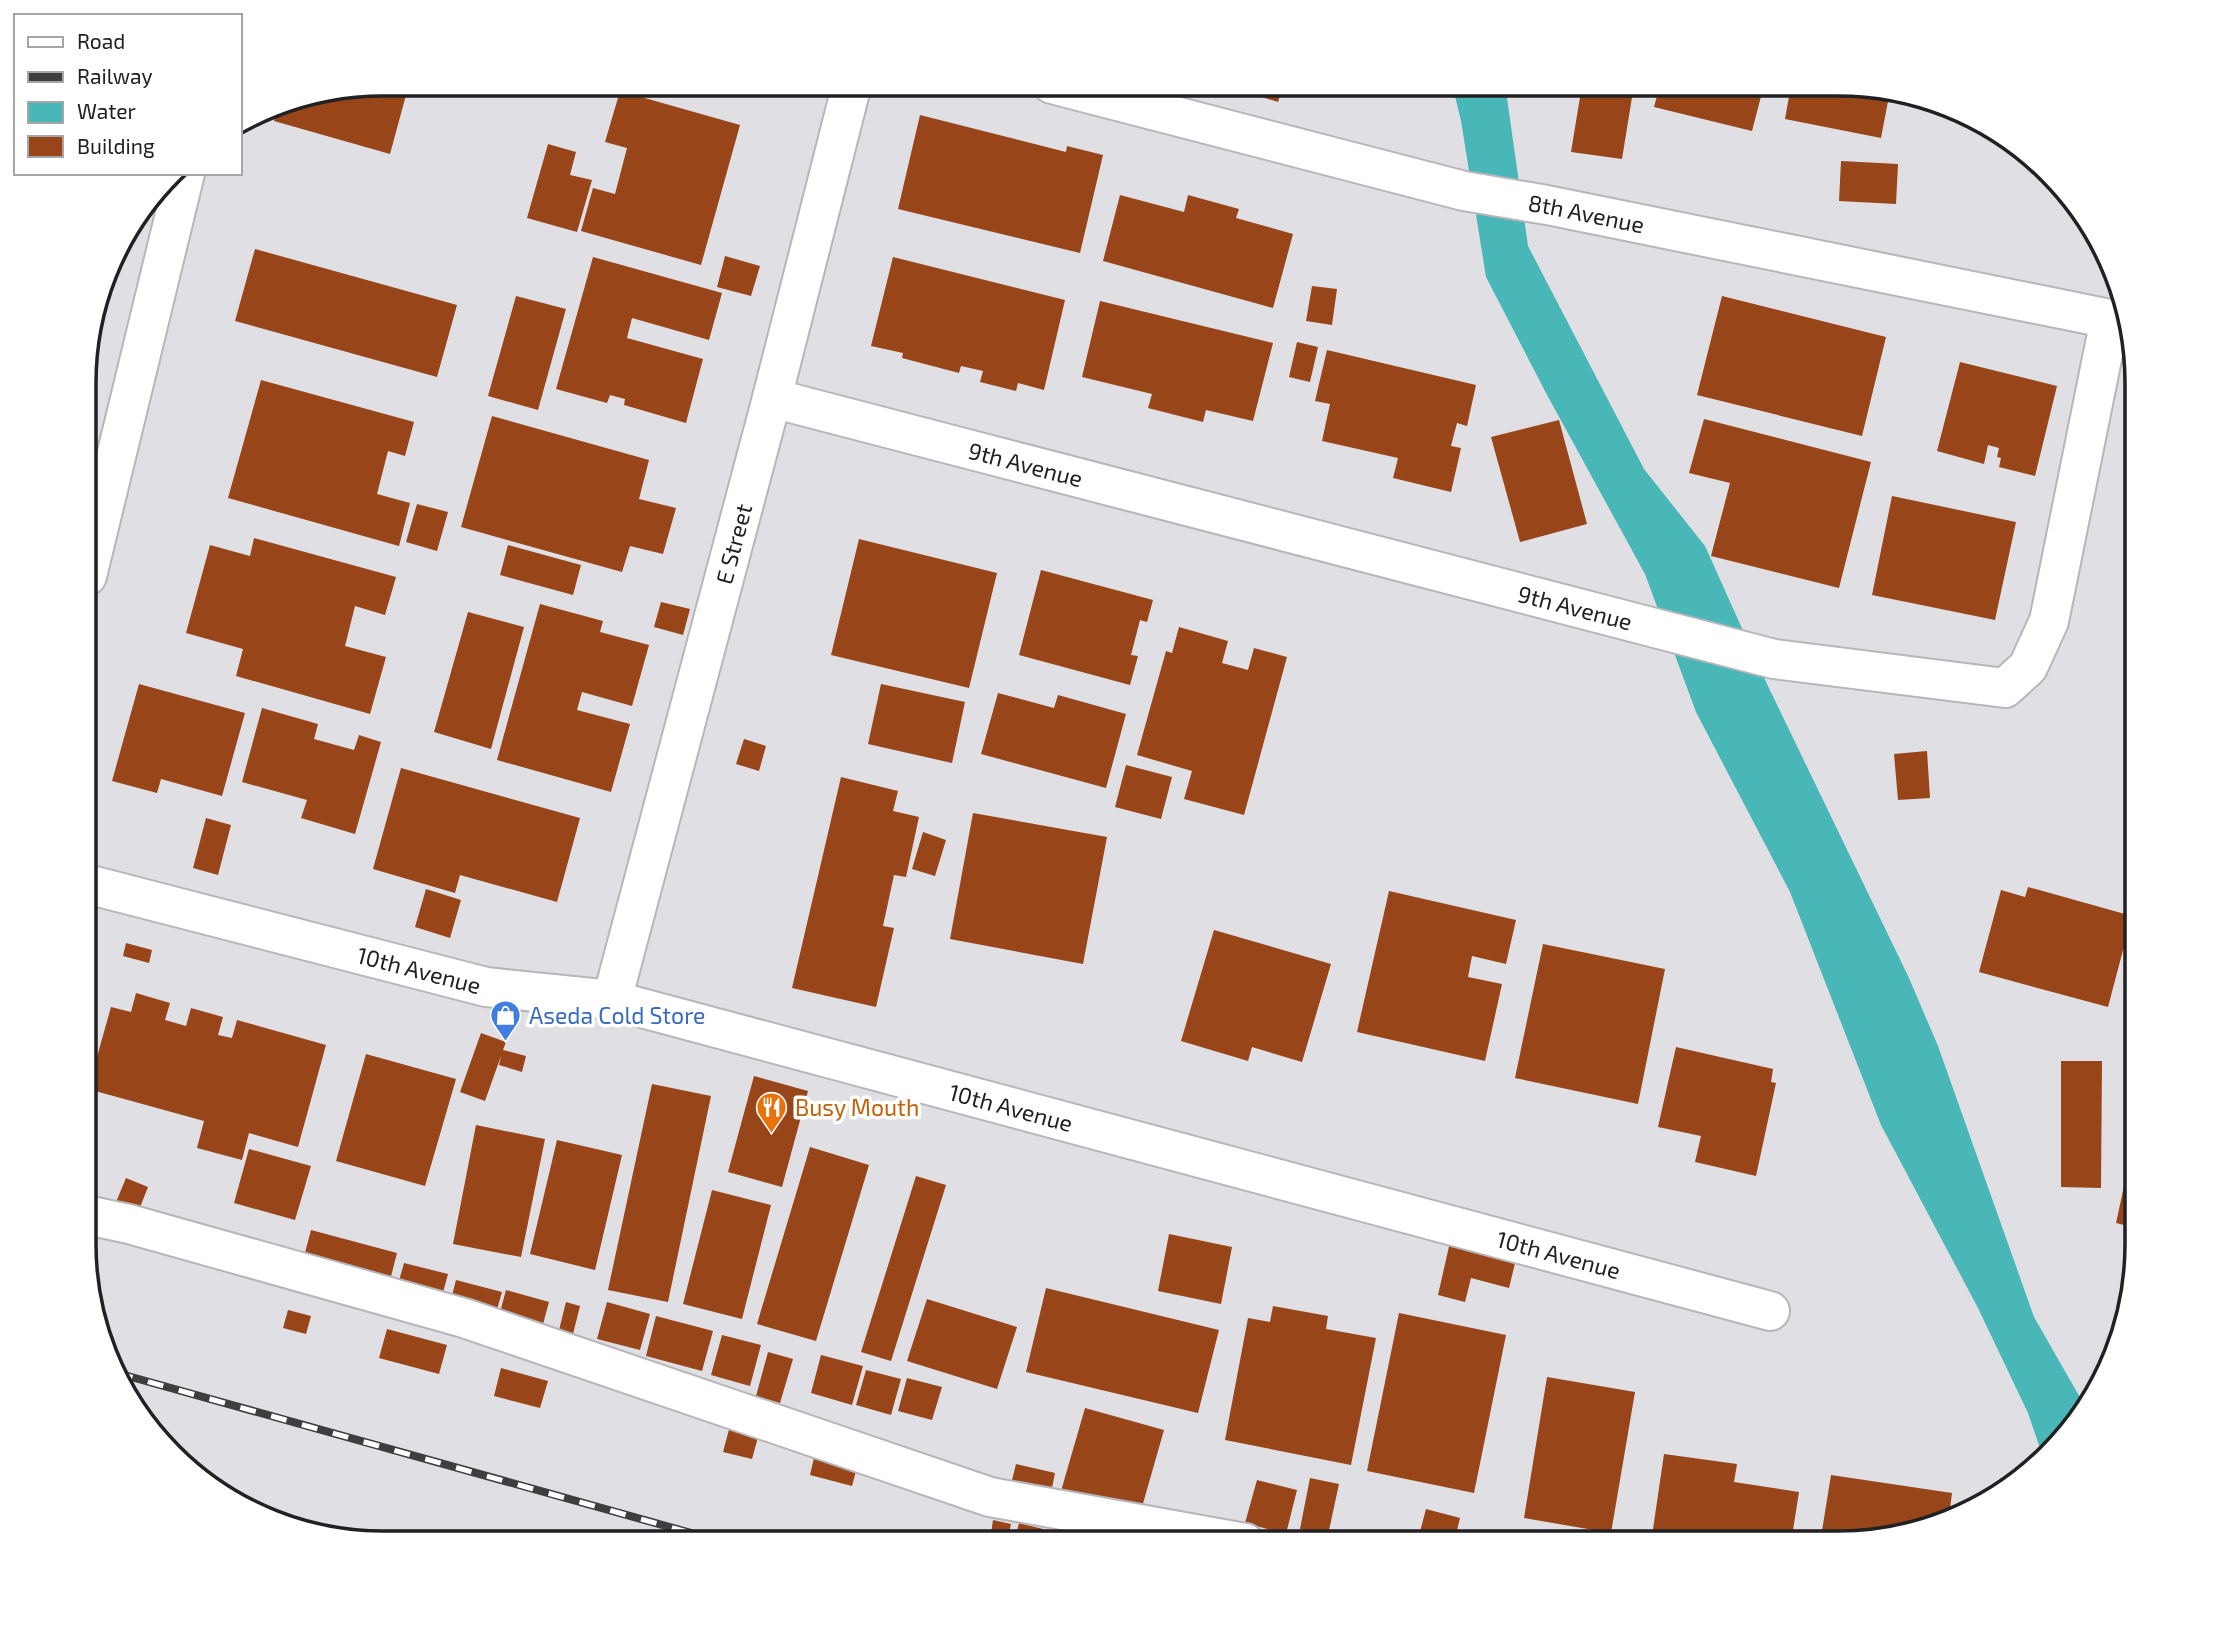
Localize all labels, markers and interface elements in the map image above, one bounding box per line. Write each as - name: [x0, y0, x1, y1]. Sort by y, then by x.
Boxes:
- legend: [14, 14, 242, 175]
- text: Road: [77, 28, 125, 53]
- text: Railway: [77, 63, 153, 88]
- text: Water: [77, 98, 136, 123]
- text: Building: [77, 133, 155, 158]
- street label: 8th Avenue: [1526, 188, 1647, 238]
- street label: 9th Avenue: [965, 436, 1086, 492]
- street label: E Street: [709, 500, 757, 587]
- street label: 9th Avenue: [1515, 579, 1635, 636]
- street label: 10th Avenue: [354, 940, 484, 999]
- shop icon: Aseda Cold Store: [489, 998, 523, 1042]
- place label: Aseda Cold Store: [529, 1001, 705, 1029]
- street label: 10th Avenue: [946, 1077, 1076, 1137]
- restaurant icon: Busy Mouth: [755, 1090, 789, 1134]
- place label: Busy Mouth: [795, 1093, 919, 1121]
- street label: 10th Avenue: [1494, 1224, 1624, 1284]

